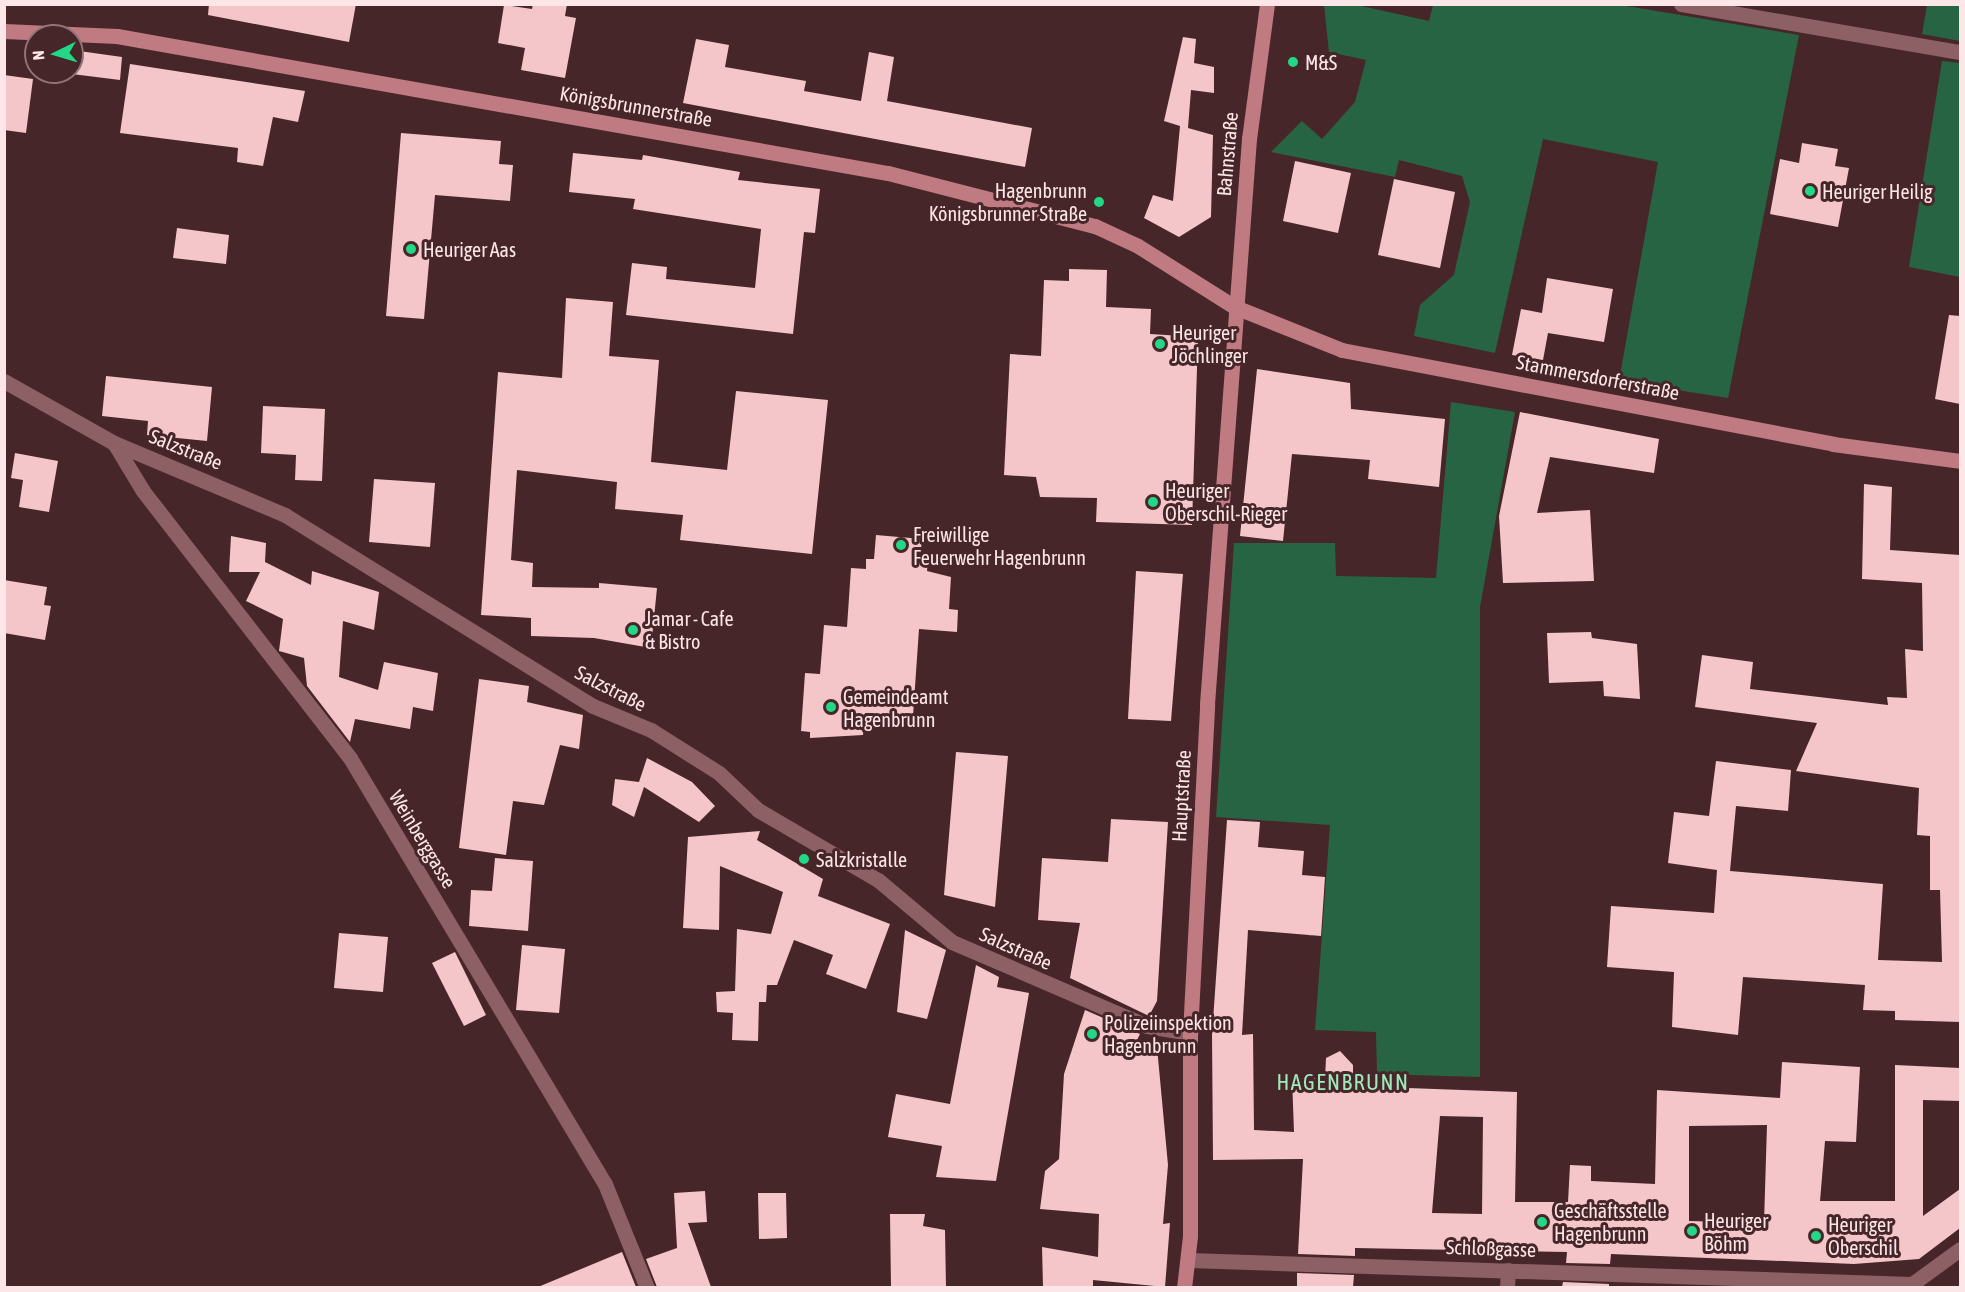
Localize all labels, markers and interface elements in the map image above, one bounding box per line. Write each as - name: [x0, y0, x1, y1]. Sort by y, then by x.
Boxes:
- north arrow: [24, 24, 84, 84]
- text: N: [29, 50, 47, 61]
- place label: M&S: [1305, 50, 1337, 74]
- marker: M&S: [1286, 55, 1300, 69]
- street label: Königsbrunnerstraße: [558, 81, 714, 131]
- street label: Bahnstraße: [1211, 111, 1243, 197]
- place label: Hagenbrunn Königsbrunner Straße: [929, 178, 1087, 225]
- place label: Heuriger Heilig: [1822, 179, 1933, 203]
- marker: Heuriger Heilig: [1803, 184, 1817, 198]
- marker: Hagenbrunn Königsbrunner Straße: [1092, 195, 1106, 209]
- place label: Heuriger Aas: [423, 237, 516, 261]
- marker: Heuriger Aas: [404, 242, 418, 256]
- place label: Heuriger Jöchlinger: [1172, 320, 1248, 367]
- marker: Heuriger Jöchlinger: [1153, 337, 1167, 351]
- street label: Stammersdorferstraße: [1514, 349, 1682, 405]
- street label: Salzstraße: [146, 424, 226, 474]
- place label: Heuriger Oberschil-Rieger: [1165, 478, 1287, 525]
- marker: Heuriger Oberschil-Rieger: [1146, 495, 1160, 509]
- place label: Freiwillige Feuerwehr Hagenbrunn: [913, 522, 1086, 569]
- marker: Freiwillige Feuerwehr Hagenbrunn: [894, 538, 908, 552]
- place label: Jamar - Cafe & Bistro: [645, 606, 734, 653]
- marker: Jamar - Cafe & Bistro: [626, 623, 640, 637]
- street label: Salzstraße: [572, 660, 650, 716]
- place label: Gemeindeamt Hagenbrunn: [843, 684, 948, 731]
- marker: Gemeindeamt Hagenbrunn: [824, 700, 838, 714]
- street label: Hauptstraße: [1167, 749, 1195, 843]
- street label: Weinberggasse: [384, 786, 462, 892]
- place label: Salzkristalle: [816, 847, 907, 871]
- marker: Salzkristalle: [797, 852, 811, 866]
- street label: Salzstraße: [976, 922, 1056, 974]
- place label: Polizeiinspektion Hagenbrunn: [1104, 1011, 1232, 1058]
- marker: Polizeiinspektion Hagenbrunn: [1085, 1027, 1099, 1041]
- district label: HAGENBRUNN: [1277, 1070, 1409, 1096]
- place label: Geschäftsstelle Hagenbrunn: [1554, 1198, 1667, 1245]
- place label: Heuriger Böhm: [1704, 1208, 1768, 1255]
- place label: Heuriger Oberschil: [1828, 1212, 1898, 1259]
- marker: Geschäftsstelle Hagenbrunn: [1535, 1215, 1549, 1229]
- marker: Heuriger Böhm: [1685, 1224, 1699, 1238]
- marker: Heuriger Oberschil: [1809, 1229, 1823, 1243]
- street label: Schloßgasse: [1446, 1234, 1536, 1262]

